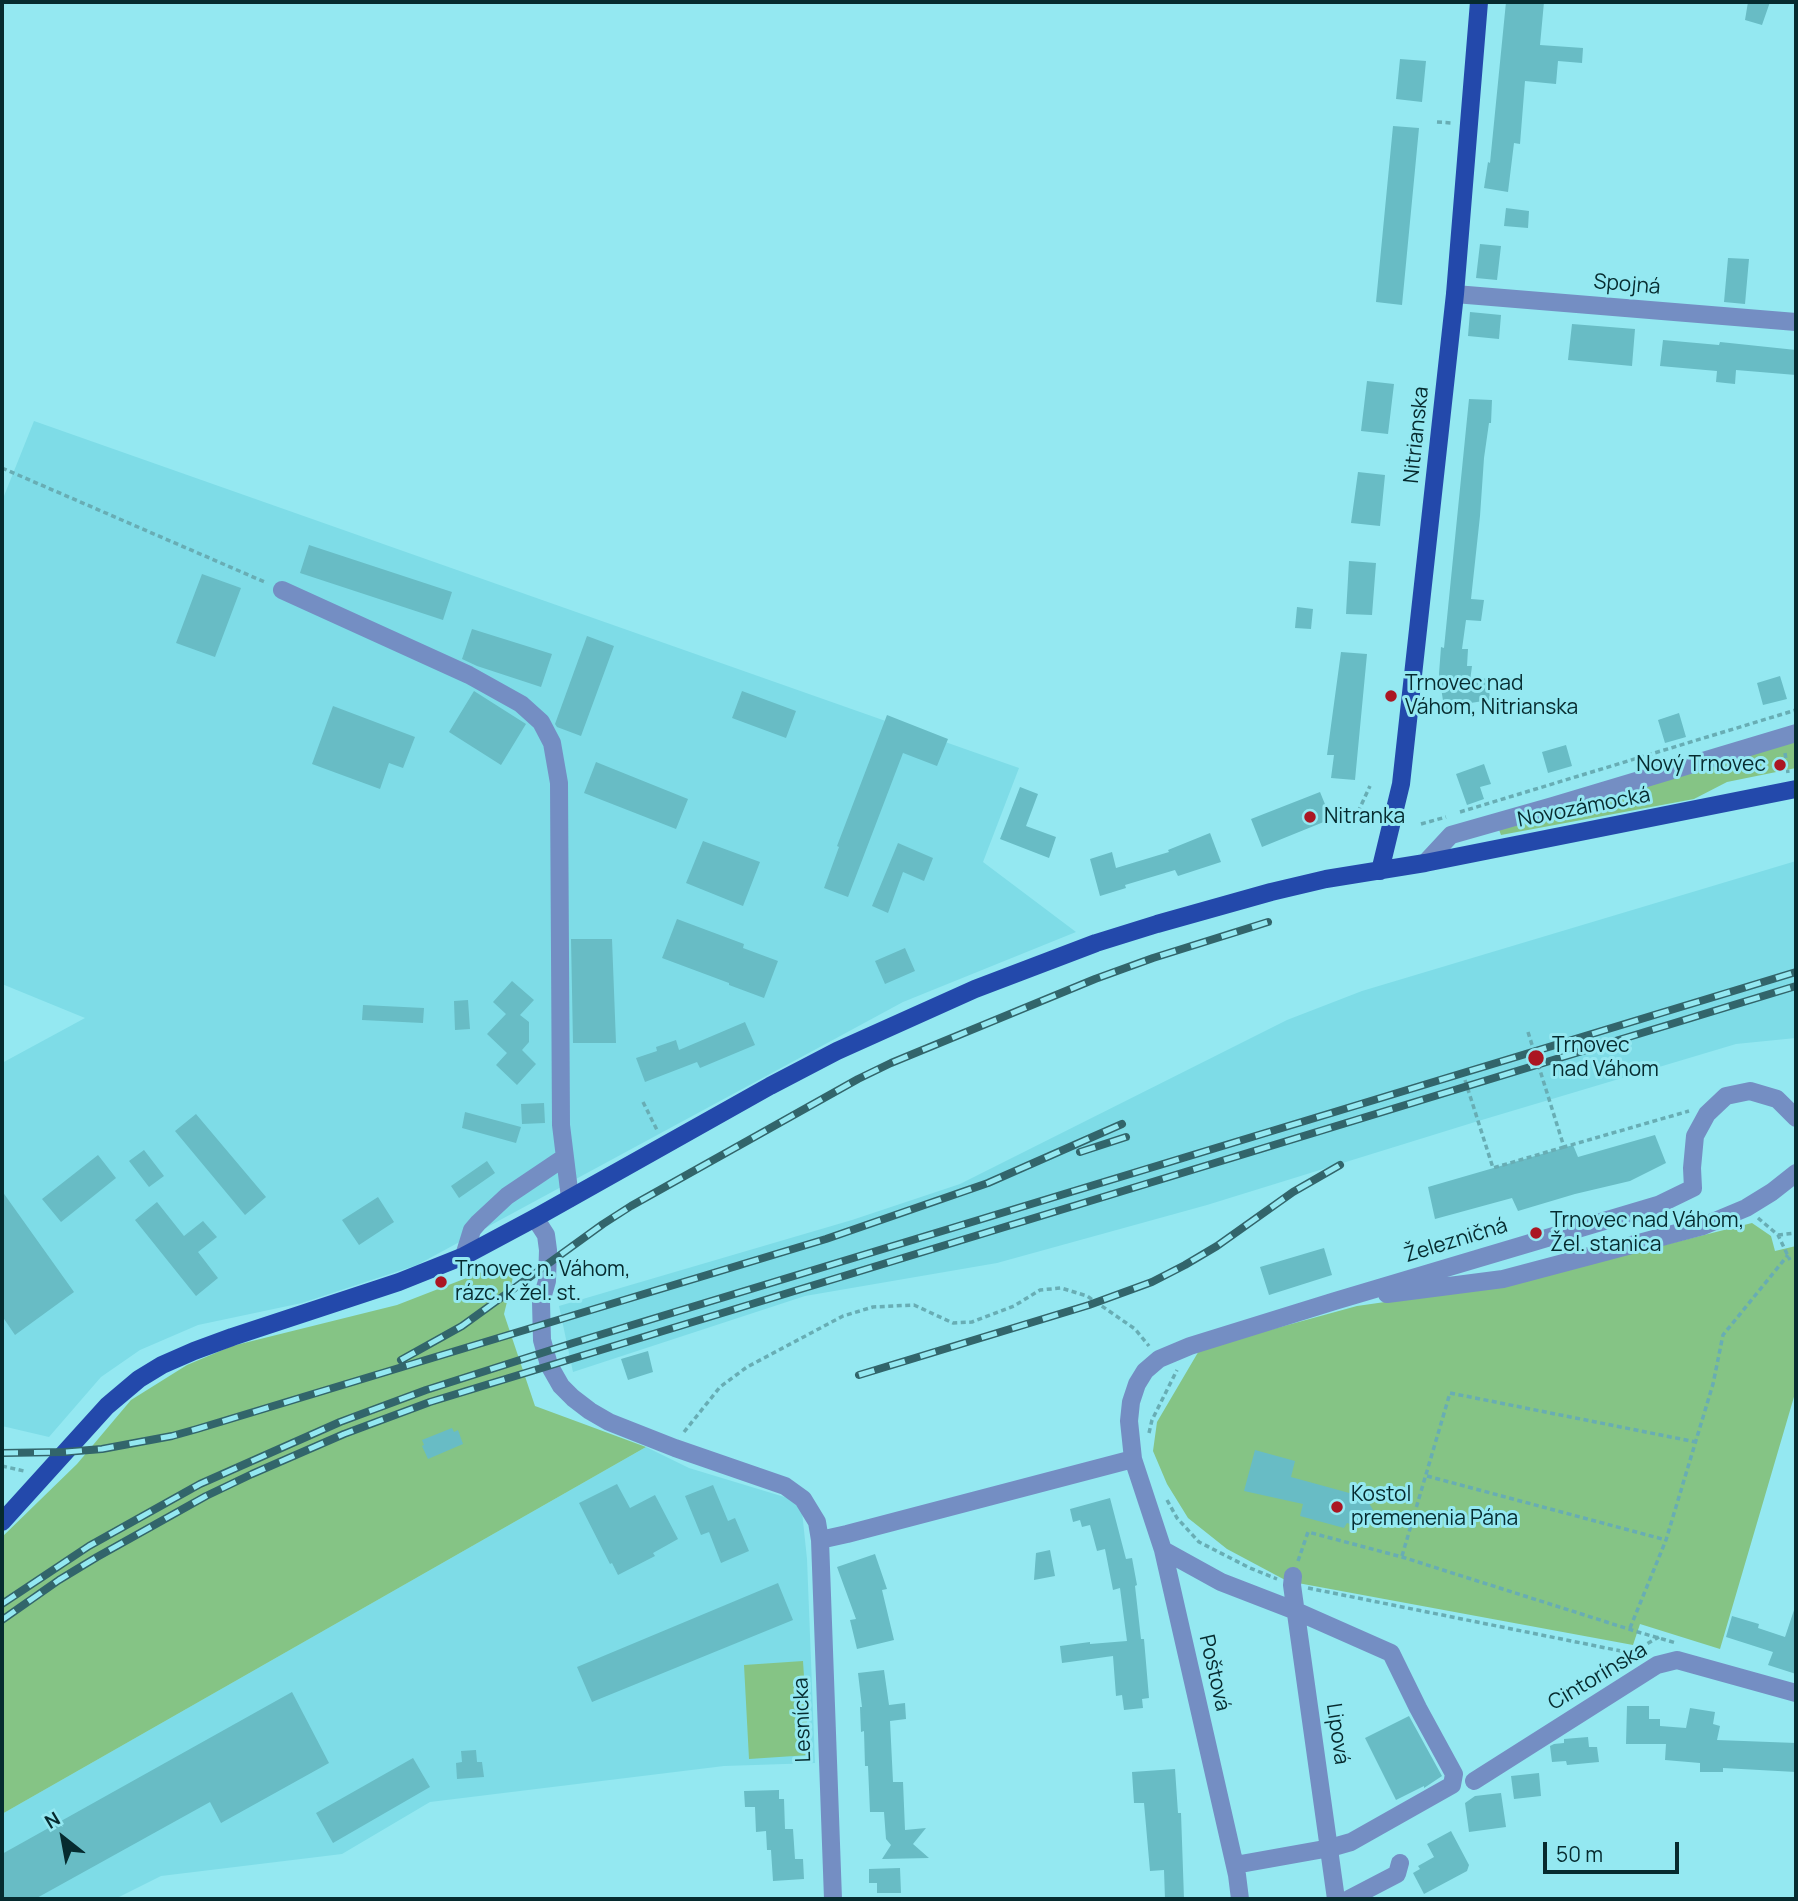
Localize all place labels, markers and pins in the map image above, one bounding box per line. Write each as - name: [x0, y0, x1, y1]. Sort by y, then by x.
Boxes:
- place label: Trnovec nad Váhom, Nitrianska: [1405, 671, 1578, 721]
- marker: Trnovec nad Váhom, Nitrianska: [1383, 688, 1399, 704]
- place label: Nový Trnovec: [1636, 752, 1766, 778]
- marker: Nový Trnovec: [1772, 757, 1788, 773]
- place label: Nitranka: [1324, 804, 1405, 830]
- marker: Nitranka: [1302, 809, 1318, 825]
- place label: Trnovec nad Váhom: [1552, 1033, 1659, 1083]
- marker: Trnovec nad Váhom: [1526, 1048, 1546, 1068]
- place label: Trnovec nad Váhom, Žel. stanica: [1550, 1208, 1744, 1258]
- marker: Trnovec nad Váhom, Žel. stanica: [1528, 1225, 1544, 1241]
- place label: Trnovec n. Váhom, rázc. k žel. st.: [455, 1257, 630, 1307]
- marker: Trnovec n. Váhom, rázc. k žel. st.: [433, 1274, 449, 1290]
- place label: Kostol premenenia Pána: [1351, 1482, 1518, 1532]
- marker: Kostol premenenia Pána: [1329, 1499, 1345, 1515]

